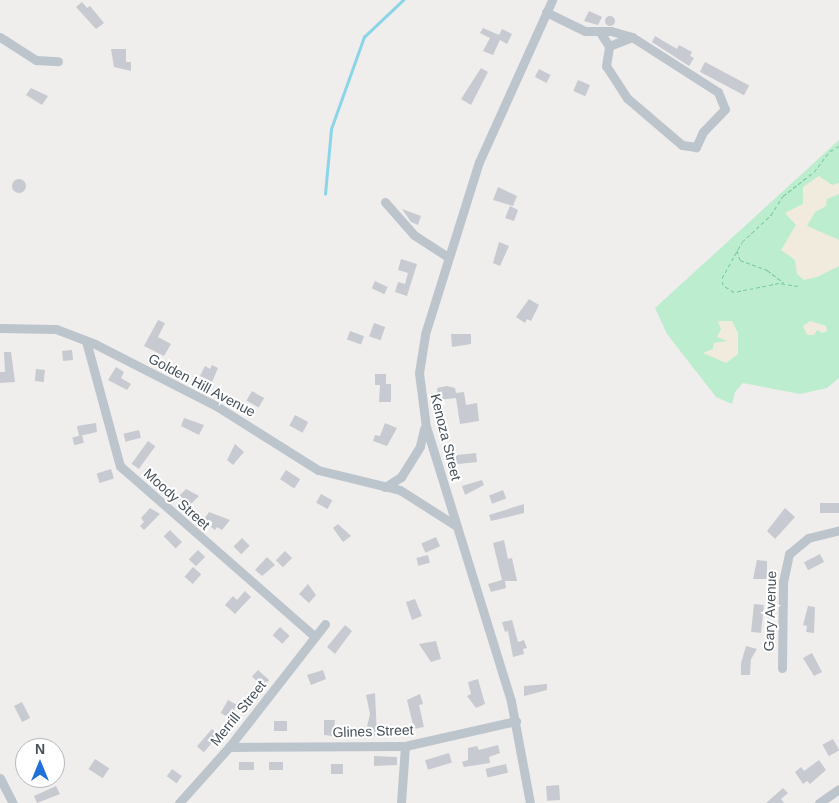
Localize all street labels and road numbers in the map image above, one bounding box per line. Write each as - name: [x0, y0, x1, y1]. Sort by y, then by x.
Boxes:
- street label: Golden Hill Avenue: [145, 350, 259, 420]
- street label: Kenoza Street: [427, 392, 465, 482]
- street label: Moody Street: [140, 465, 214, 533]
- street label: Gary Avenue: [760, 570, 780, 652]
- street label: Merrill Street: [207, 677, 269, 749]
- street label: Glines Street: [332, 721, 414, 741]

